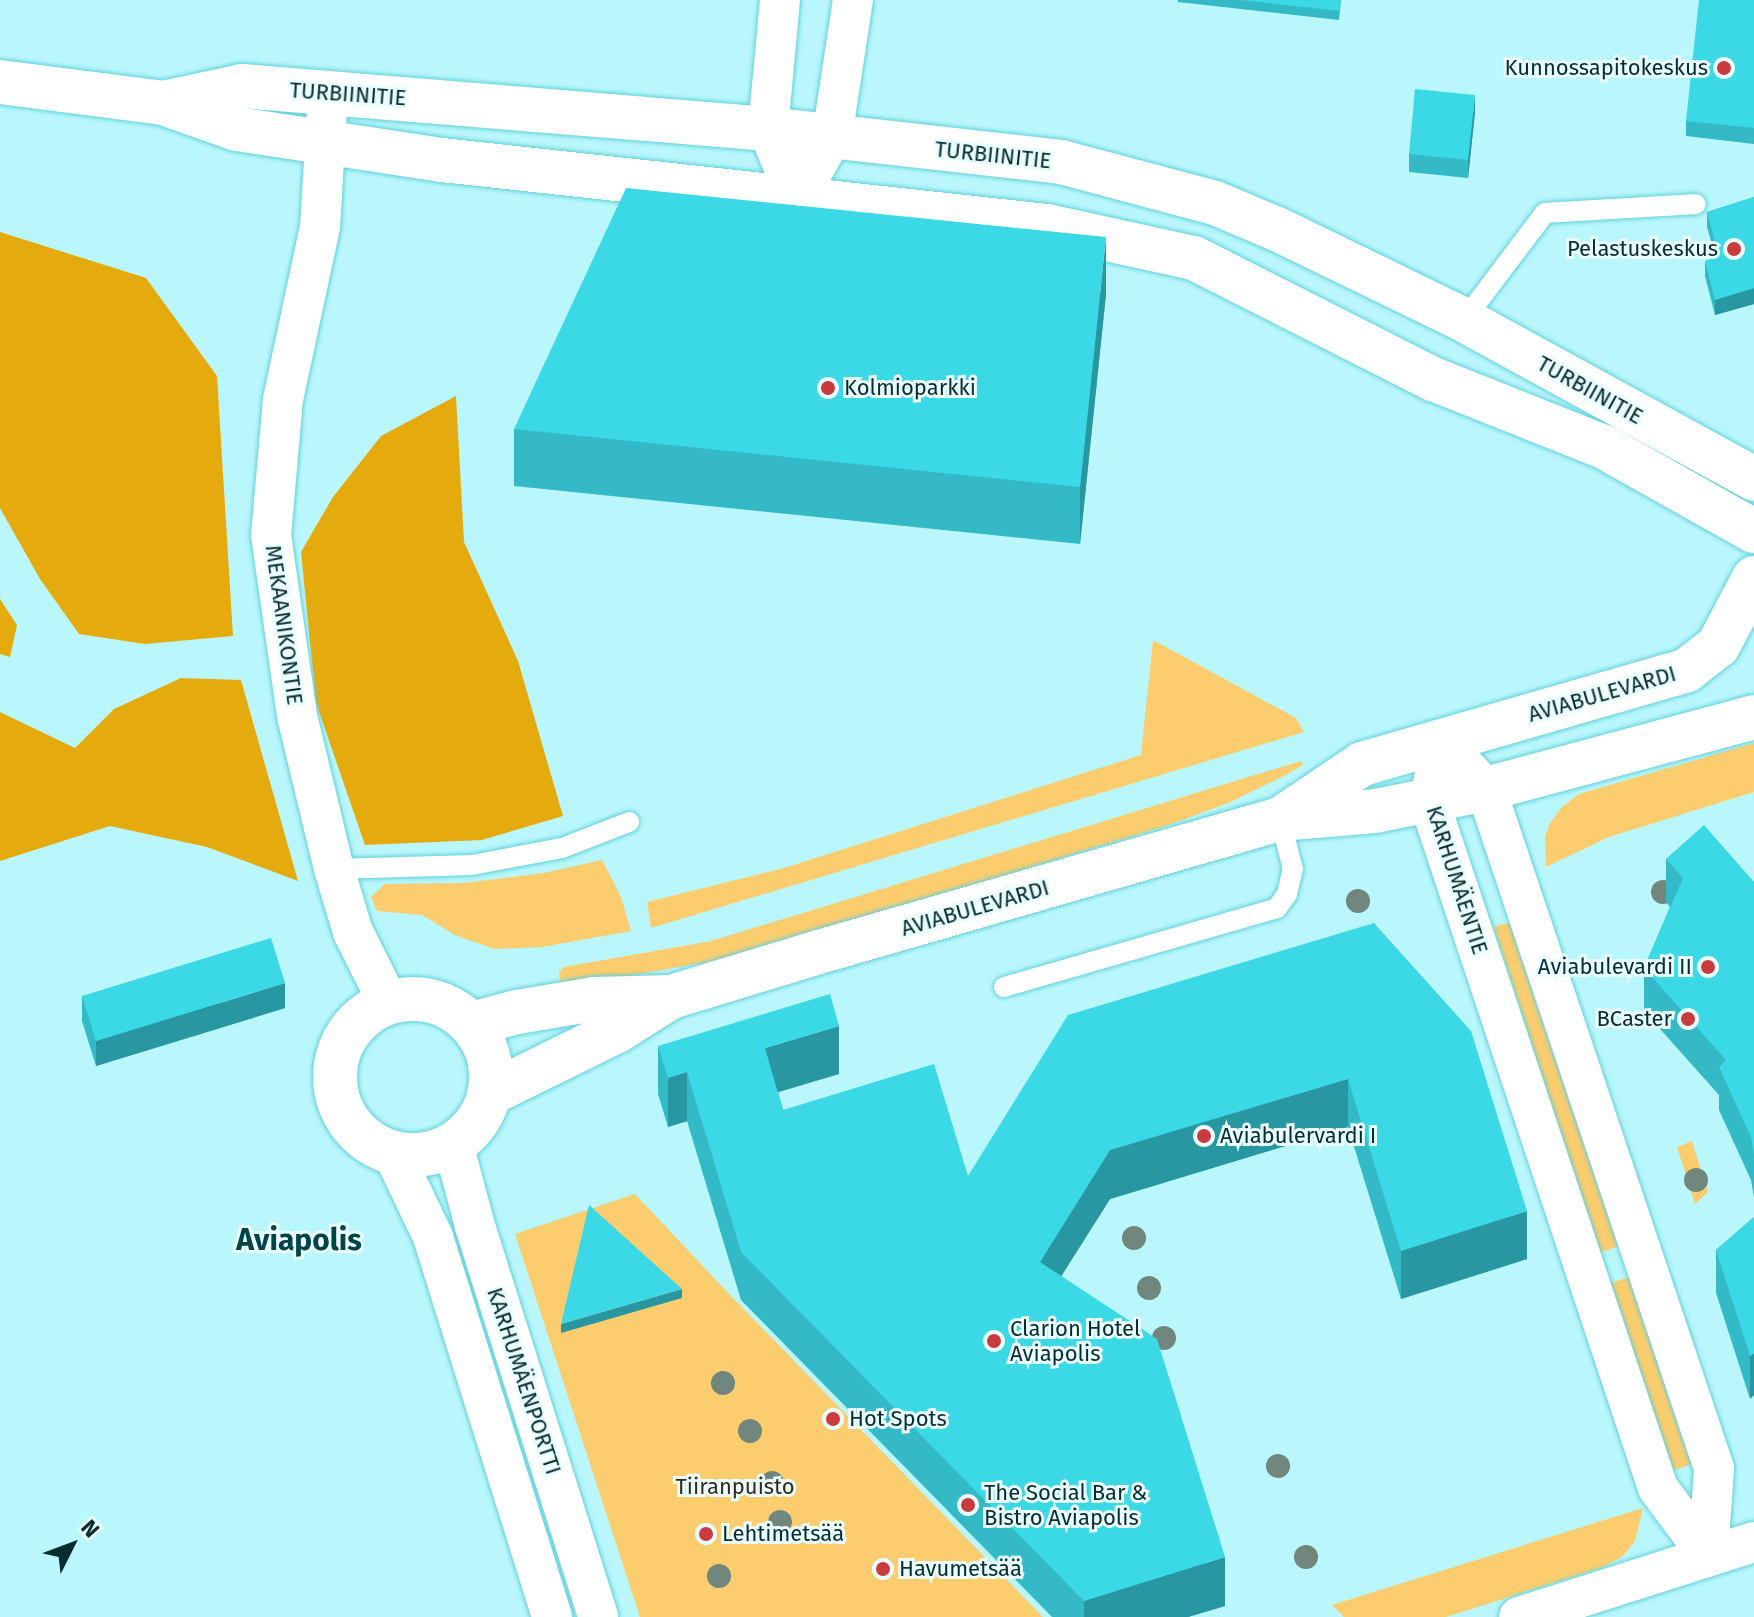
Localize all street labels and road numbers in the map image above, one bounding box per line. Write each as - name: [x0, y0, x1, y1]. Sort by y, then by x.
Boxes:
- street label: TURBIINITIE: [289, 77, 407, 111]
- street label: TURBIINITIE: [934, 136, 1052, 174]
- street label: TURBIINITIE: [1533, 350, 1647, 430]
- street label: MEKAANIKONTIE: [260, 543, 308, 707]
- street label: AVIABULEVARDI: [1525, 660, 1679, 728]
- street label: KARHUMÄENTIE: [1421, 802, 1493, 958]
- street label: AVIABULEVARDI: [898, 874, 1052, 942]
- street label: KARHUMÄENPORTTI: [481, 1284, 567, 1478]

